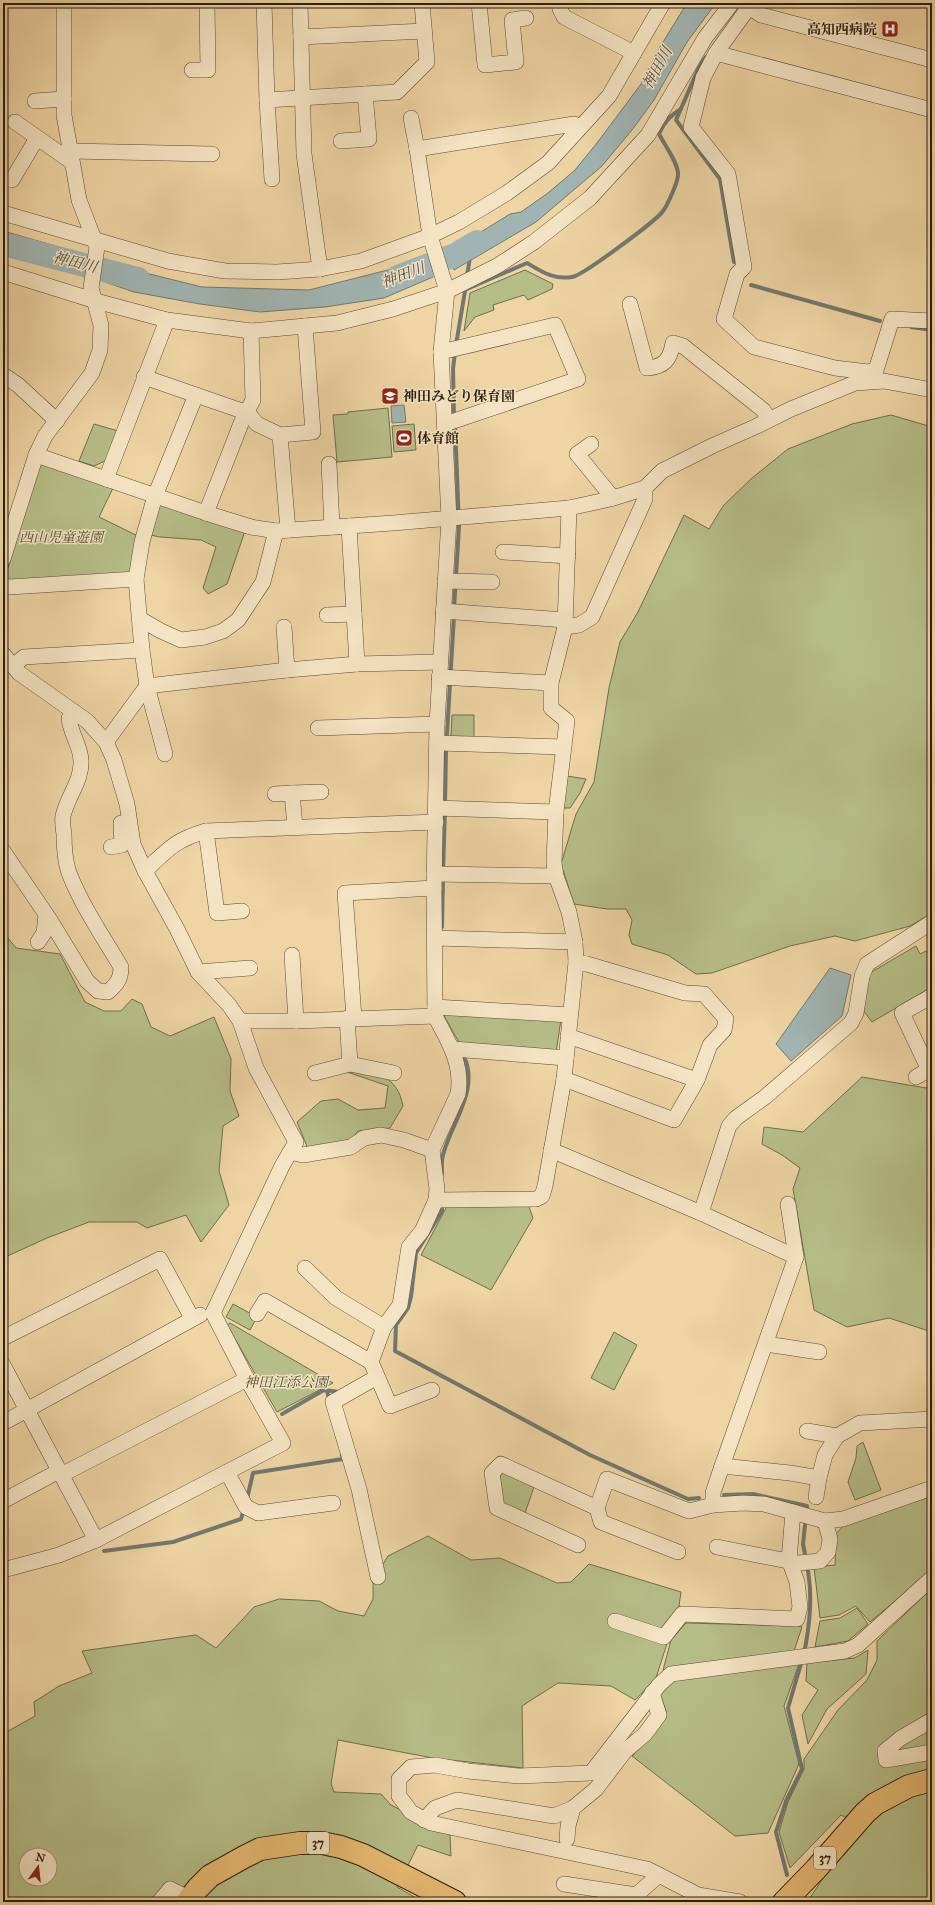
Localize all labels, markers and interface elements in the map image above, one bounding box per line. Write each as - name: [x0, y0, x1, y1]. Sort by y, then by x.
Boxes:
- hospital icon: 高知西病院: [880, 19, 900, 39]
- place label: 高知西病院: [807, 21, 877, 38]
- water label: 神田川: [638, 42, 677, 92]
- water label: 神田川: [51, 248, 101, 277]
- water label: 神田川: [379, 258, 429, 291]
- school or university icon: 神田みどり保育園: [380, 386, 400, 406]
- place label: 神田みどり保育園: [403, 388, 515, 405]
- sports icon: 体育館: [394, 428, 414, 448]
- place label: 体育館: [417, 430, 459, 447]
- park label: 西山児童遊園: [19, 529, 105, 546]
- park label: 神田江添公園: [244, 1374, 330, 1391]
- road number: 37: [307, 1832, 329, 1854]
- north arrow: [18, 1847, 58, 1887]
- road number: 37: [814, 1847, 836, 1869]
- text: N: [34, 1850, 47, 1865]

